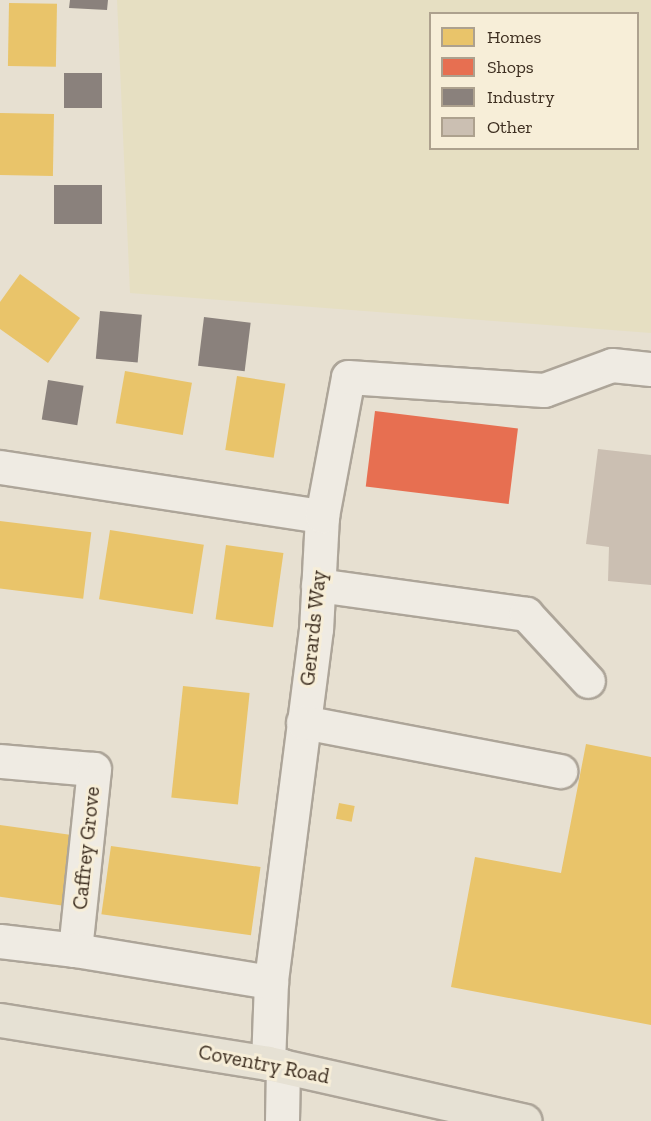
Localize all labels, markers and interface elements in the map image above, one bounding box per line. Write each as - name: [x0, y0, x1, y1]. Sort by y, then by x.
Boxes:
- legend: [429, 12, 639, 150]
- text: Homes: [487, 26, 541, 48]
- text: Shops: [487, 56, 534, 78]
- text: Industry: [487, 86, 554, 108]
- text: Other: [487, 116, 533, 138]
- street label: Gerards Way: [294, 569, 332, 687]
- street label: Caffrey Grove: [67, 785, 105, 911]
- street label: Coventry Road: [196, 1039, 332, 1089]

